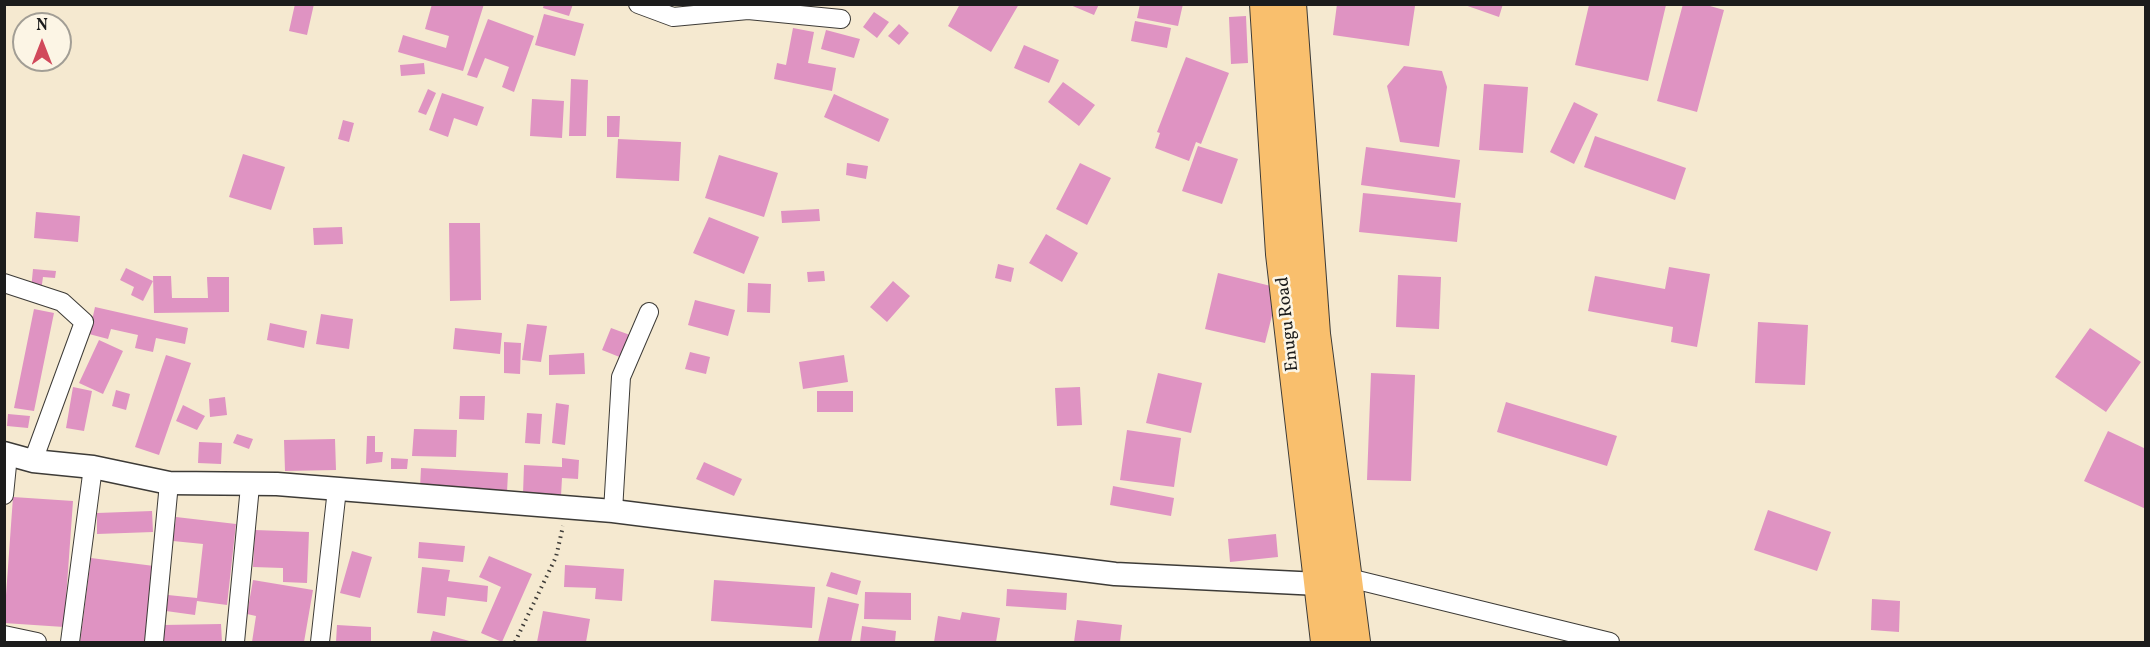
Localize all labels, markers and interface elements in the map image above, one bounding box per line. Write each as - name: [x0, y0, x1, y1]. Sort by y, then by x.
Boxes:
- north arrow: [12, 12, 72, 72]
- text: N: [36, 15, 48, 37]
- street label: Enugu Road: [1273, 275, 1305, 373]

